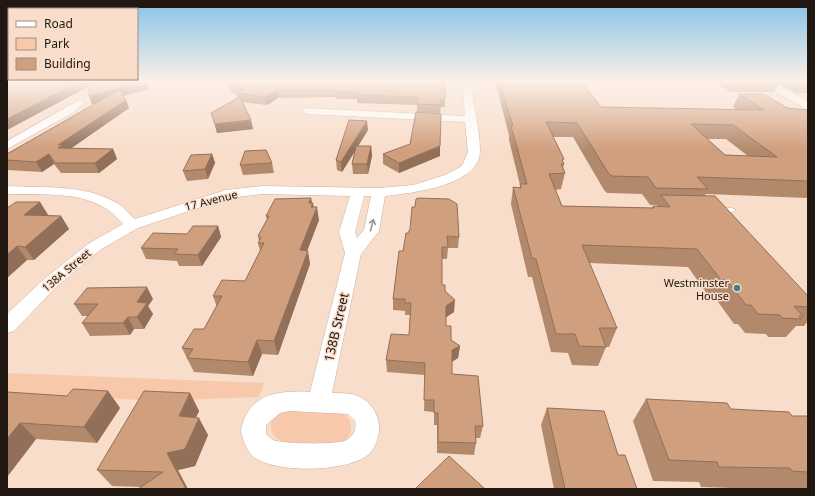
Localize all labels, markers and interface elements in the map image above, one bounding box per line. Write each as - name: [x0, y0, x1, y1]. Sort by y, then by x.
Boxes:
- legend: [8, 8, 138, 80]
- text: Road: [44, 15, 73, 32]
- text: Park: [44, 35, 70, 52]
- text: Building: [44, 55, 91, 72]
- street label: 17 Avenue: [183, 186, 239, 214]
- one-way arrow: [369, 219, 376, 232]
- street label: 138A Street: [38, 245, 94, 295]
- place label: Westminster House: [664, 275, 729, 303]
- marker: Westminster House: [732, 283, 742, 293]
- street label: 138B Street: [319, 290, 353, 363]

